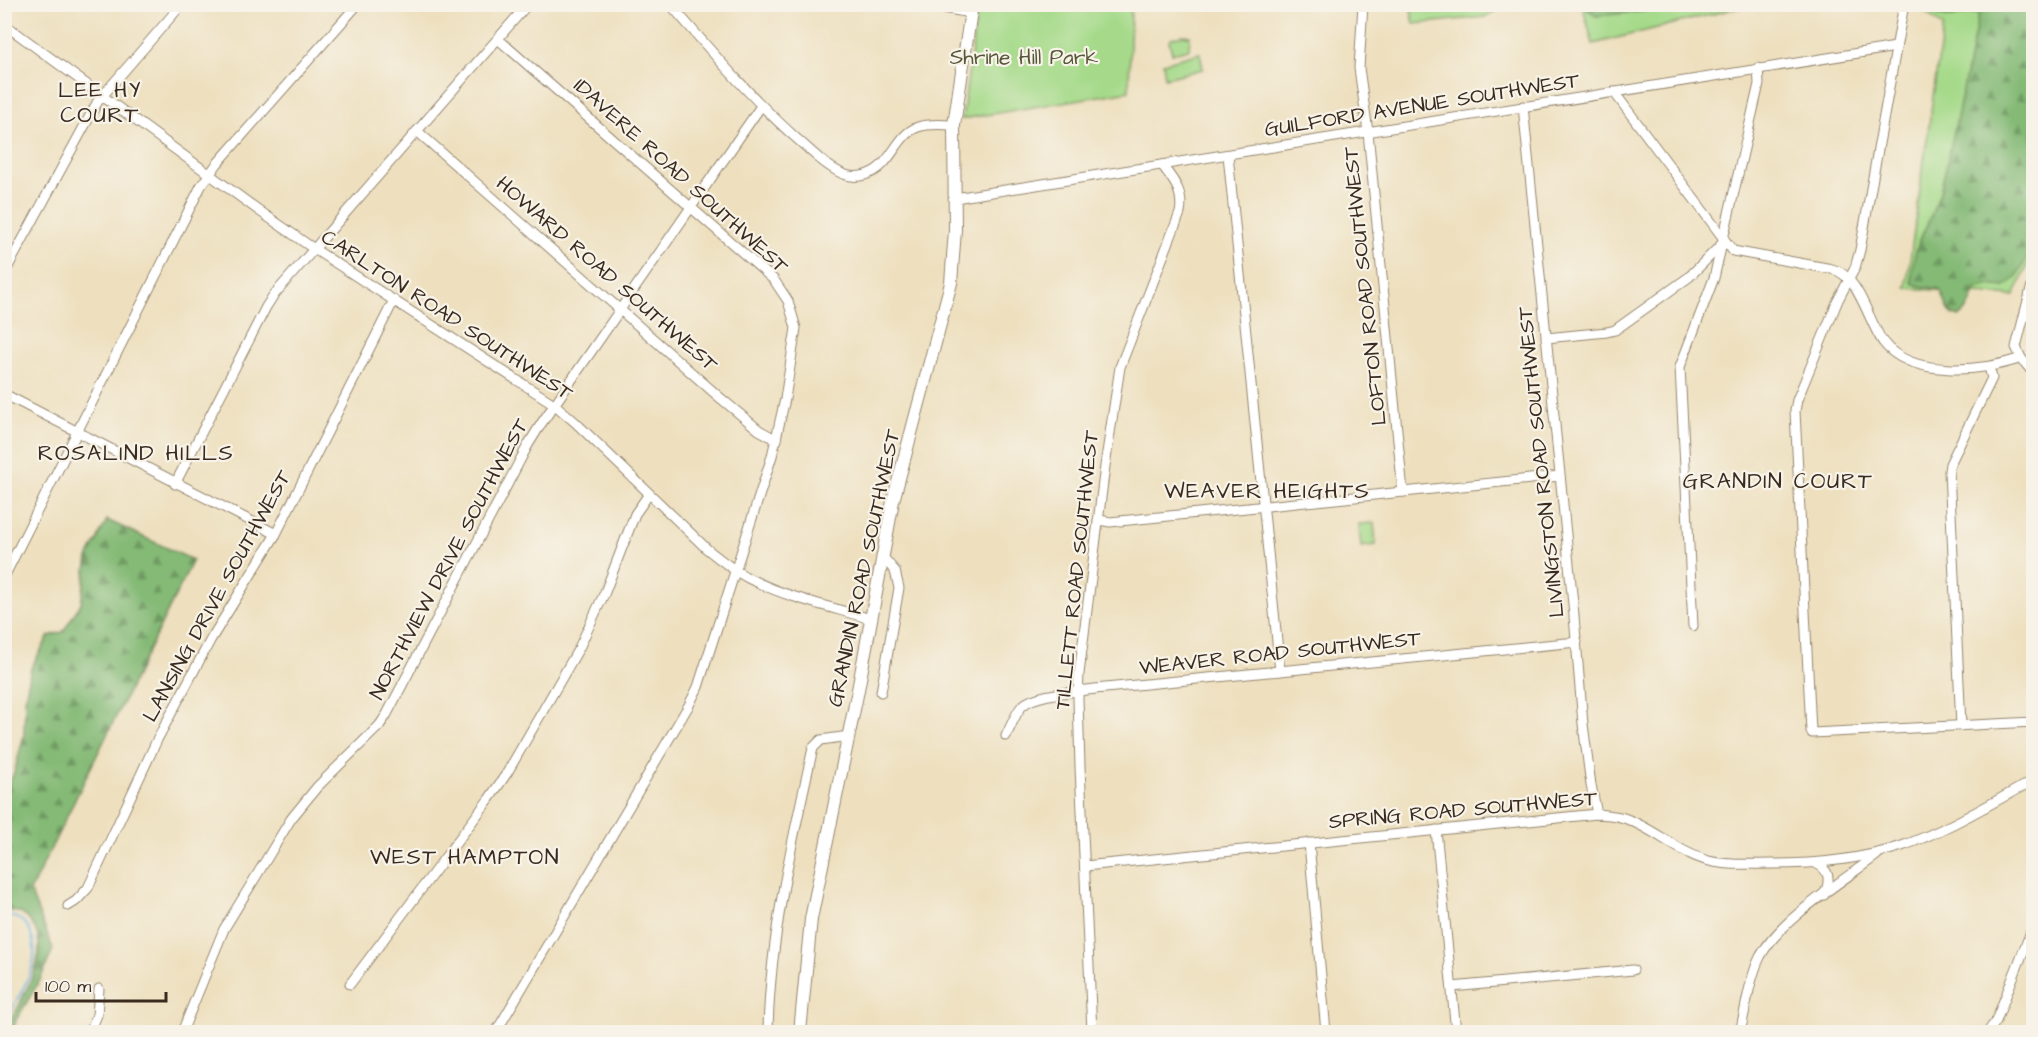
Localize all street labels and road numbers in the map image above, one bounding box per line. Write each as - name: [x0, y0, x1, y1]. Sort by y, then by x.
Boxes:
- street label: GUILFORD AVENUE SOUTHWEST: [1262, 66, 1582, 144]
- street label: IDAVERE ROAD SOUTHWEST: [567, 72, 795, 281]
- street label: LOFTON ROAD SOUTHWEST: [1336, 144, 1394, 427]
- street label: HOWARD ROAD SOUTHWEST: [490, 169, 725, 379]
- street label: CARLTON ROAD SOUTHWEST: [315, 223, 579, 408]
- street label: LIVINGSTON ROAD SOUTHWEST: [1510, 304, 1572, 619]
- street label: NORTHVIEW DRIVE SOUTHWEST: [362, 412, 536, 705]
- street label: GRANDIN ROAD SOUTHWEST: [820, 426, 908, 709]
- street label: TILLETT ROAD SOUTHWEST: [1048, 428, 1106, 711]
- street label: LANSING DRIVE SOUTHWEST: [136, 464, 299, 727]
- street label: WEAVER ROAD SOUTHWEST: [1138, 624, 1423, 682]
- street label: SPRING ROAD SOUTHWEST: [1327, 784, 1599, 836]

